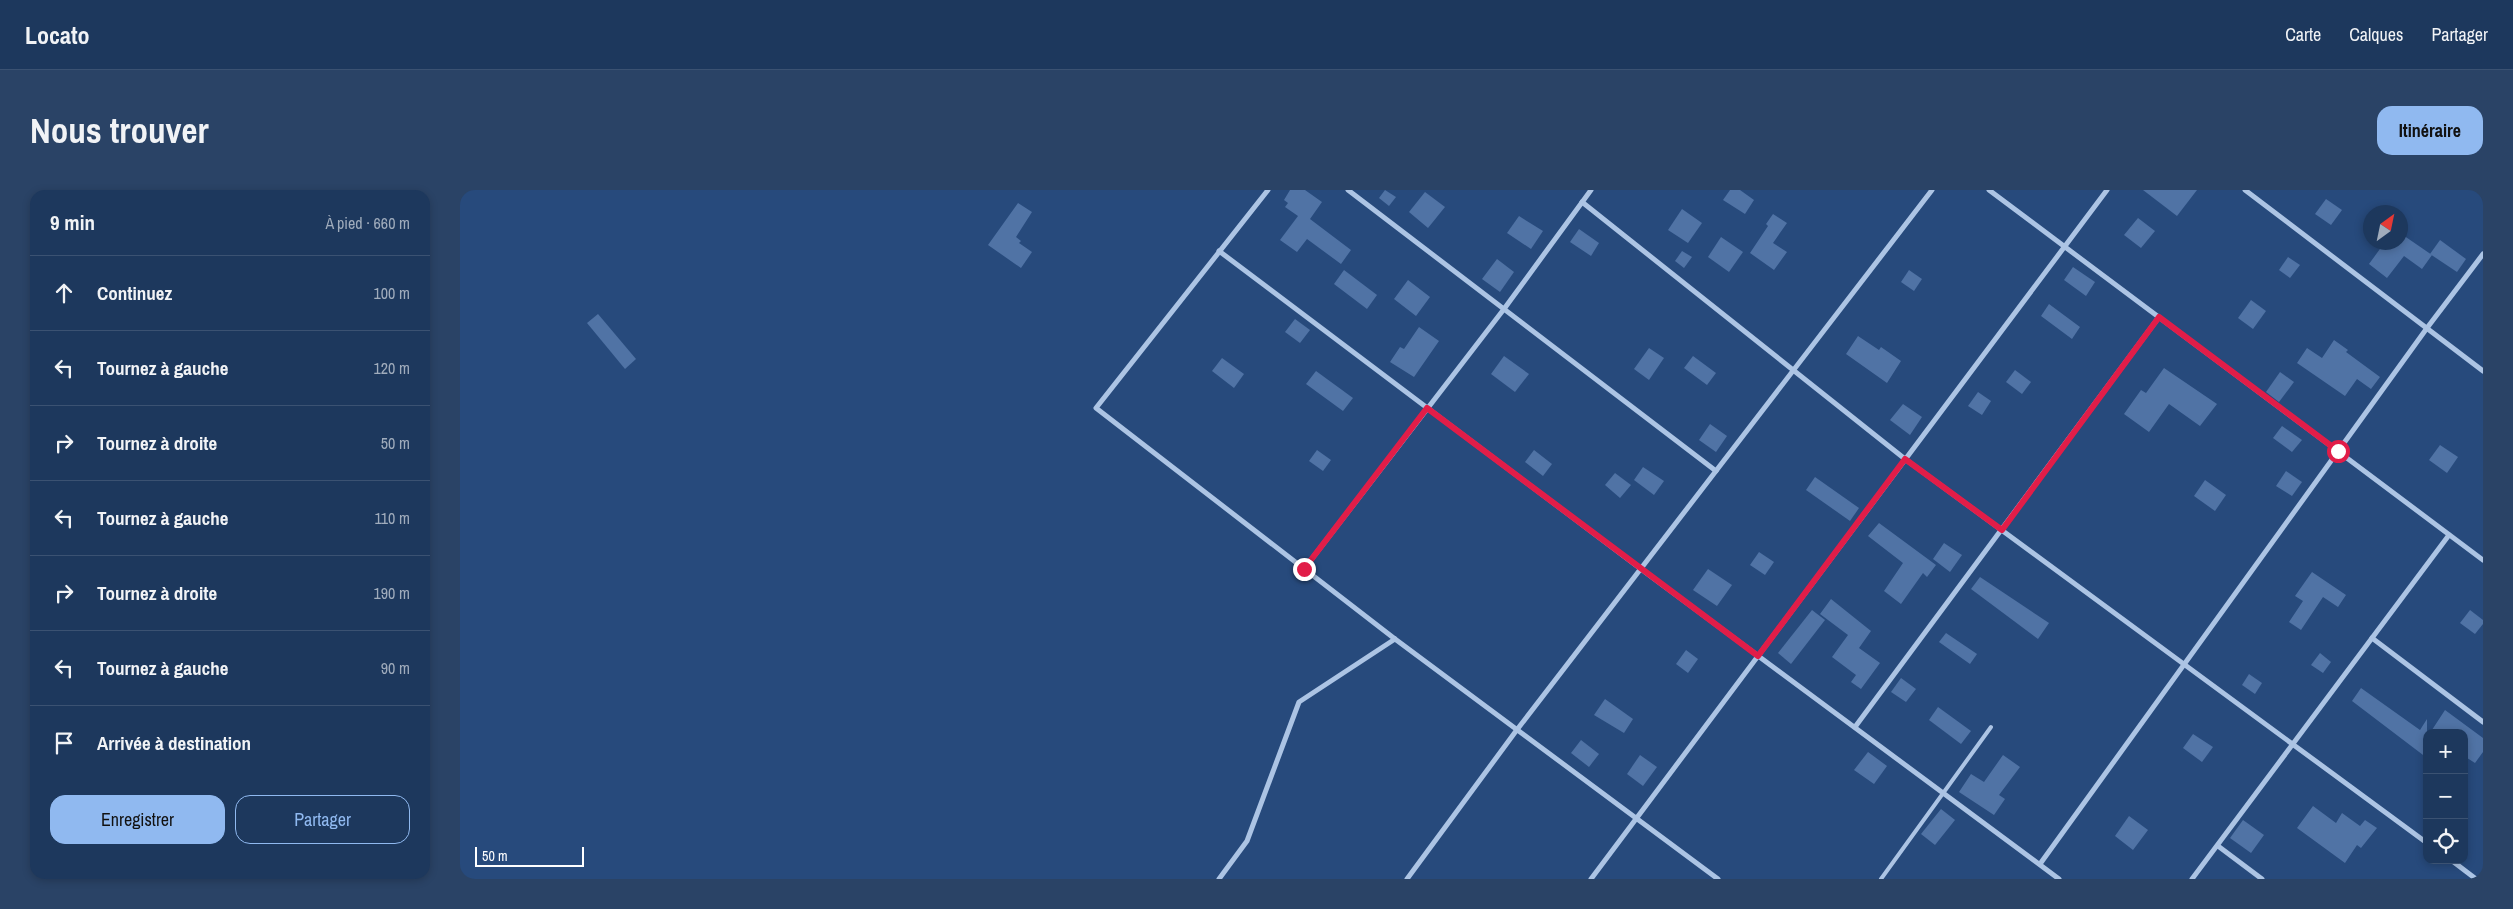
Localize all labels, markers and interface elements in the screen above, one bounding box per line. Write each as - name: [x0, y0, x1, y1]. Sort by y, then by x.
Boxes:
- text: Locato: [25, 19, 90, 51]
- text: Carte: [2285, 22, 2321, 47]
- text: Calques: [2349, 22, 2403, 47]
- text: Partager: [2431, 22, 2488, 47]
- button: Itinéraire: [2377, 106, 2483, 155]
- text: Nous trouver: [30, 107, 209, 154]
- north arrow: [2363, 205, 2408, 250]
- text: 9 min: [50, 208, 95, 237]
- text: À pied · 660 m: [325, 212, 410, 234]
- icon: ahead: [50, 279, 78, 307]
- text: Continuez: [97, 280, 172, 306]
- text: 100 m: [374, 282, 410, 304]
- icon: left: [50, 354, 78, 382]
- text: Tournez à gauche: [97, 355, 228, 381]
- text: 120 m: [374, 357, 410, 379]
- icon: right: [50, 429, 78, 457]
- text: Tournez à droite: [97, 430, 217, 456]
- text: 50 m: [381, 432, 410, 454]
- route start: [2327, 440, 2350, 463]
- icon: left: [50, 504, 78, 532]
- text: Tournez à gauche: [97, 505, 228, 531]
- text: 110 m: [374, 507, 410, 529]
- route end: [1293, 558, 1316, 581]
- icon: right: [50, 579, 78, 607]
- text: Tournez à droite: [97, 580, 217, 606]
- text: 190 m: [374, 582, 410, 604]
- icon: left: [50, 654, 78, 682]
- text: Tournez à gauche: [97, 655, 228, 681]
- text: 90 m: [381, 657, 410, 679]
- icon: arrive: [50, 729, 78, 757]
- map controls: [2423, 729, 2468, 864]
- button: +: [2423, 729, 2468, 774]
- text: Arrivée à destination: [97, 730, 251, 756]
- button: −: [2423, 774, 2468, 819]
- button: Enregistrer: [50, 795, 225, 844]
- button: Partager: [235, 795, 410, 844]
- button: locate: [2423, 819, 2468, 864]
- scale bar: [475, 844, 584, 867]
- text: 50 m: [482, 847, 508, 865]

